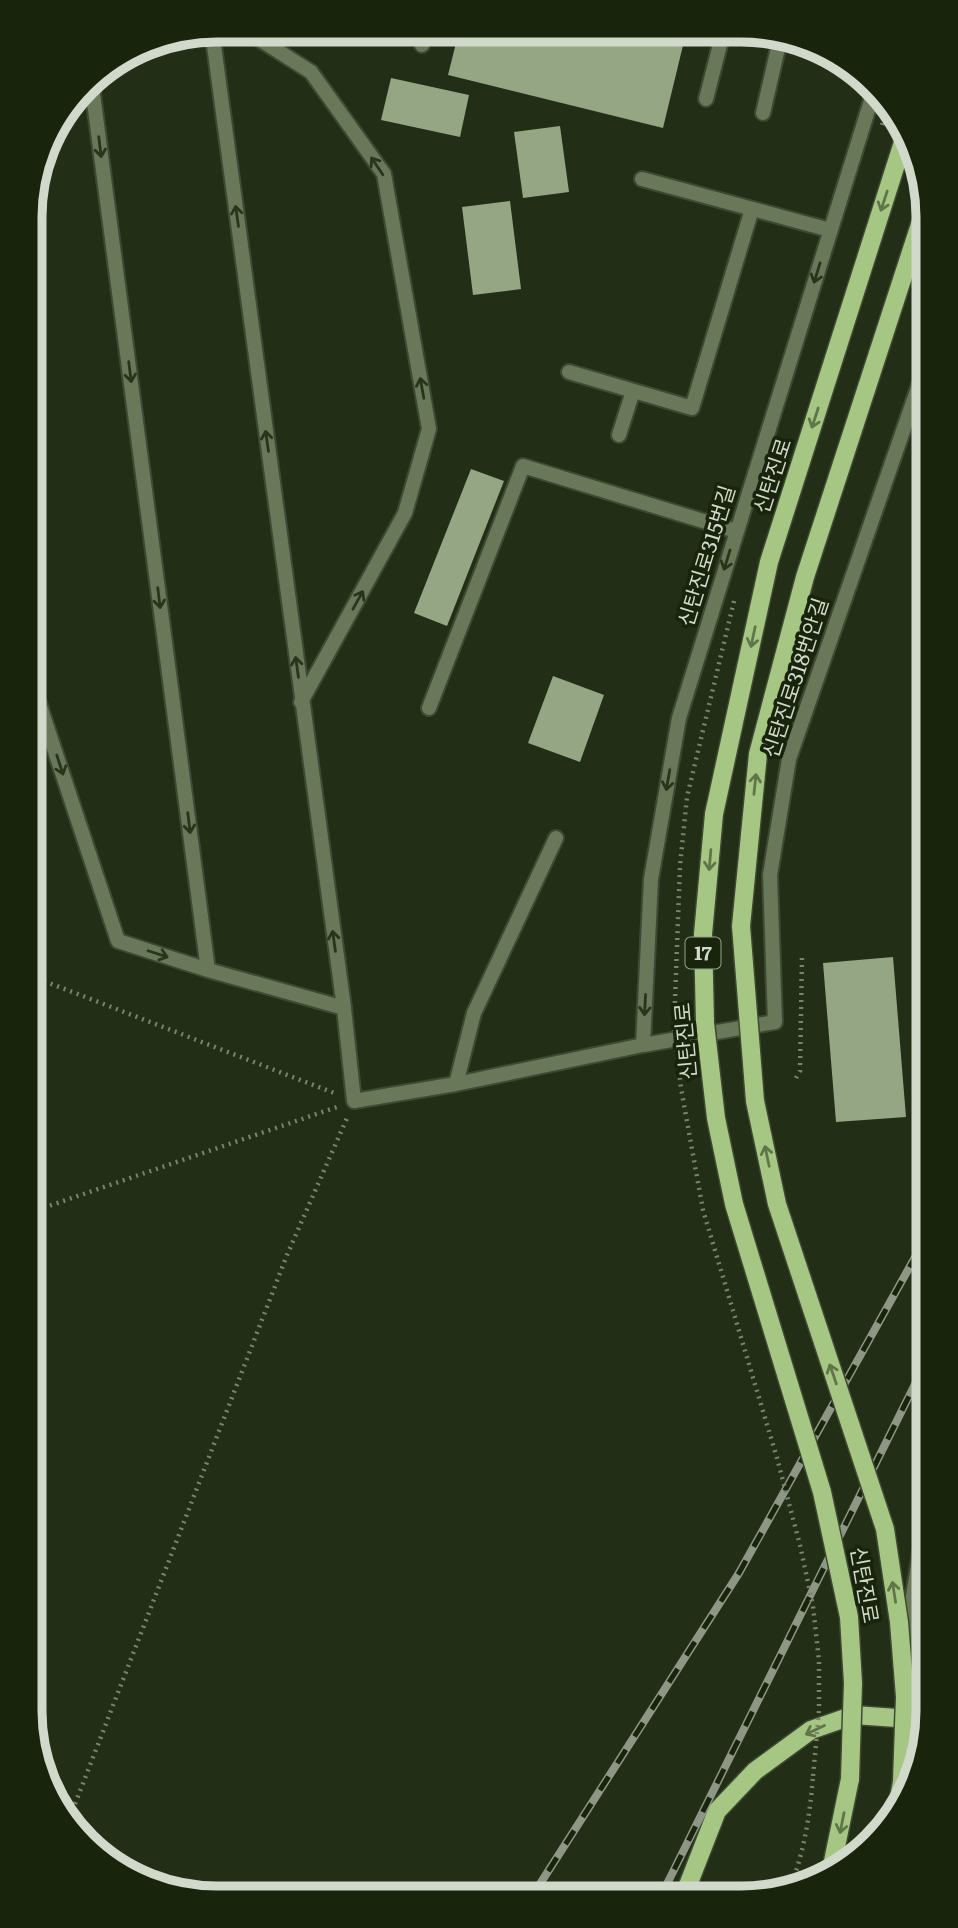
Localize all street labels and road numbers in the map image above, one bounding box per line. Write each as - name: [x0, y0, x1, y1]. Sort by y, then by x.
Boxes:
- street label: 신탄진로: [744, 434, 797, 517]
- street label: 신탄진로315번길: [668, 481, 741, 630]
- street label: 신탄진로318번안길: [753, 593, 834, 761]
- road number: 17: [686, 937, 720, 968]
- street label: 신탄진로: [665, 1001, 702, 1081]
- street label: 신탄진로: [844, 1544, 888, 1625]

